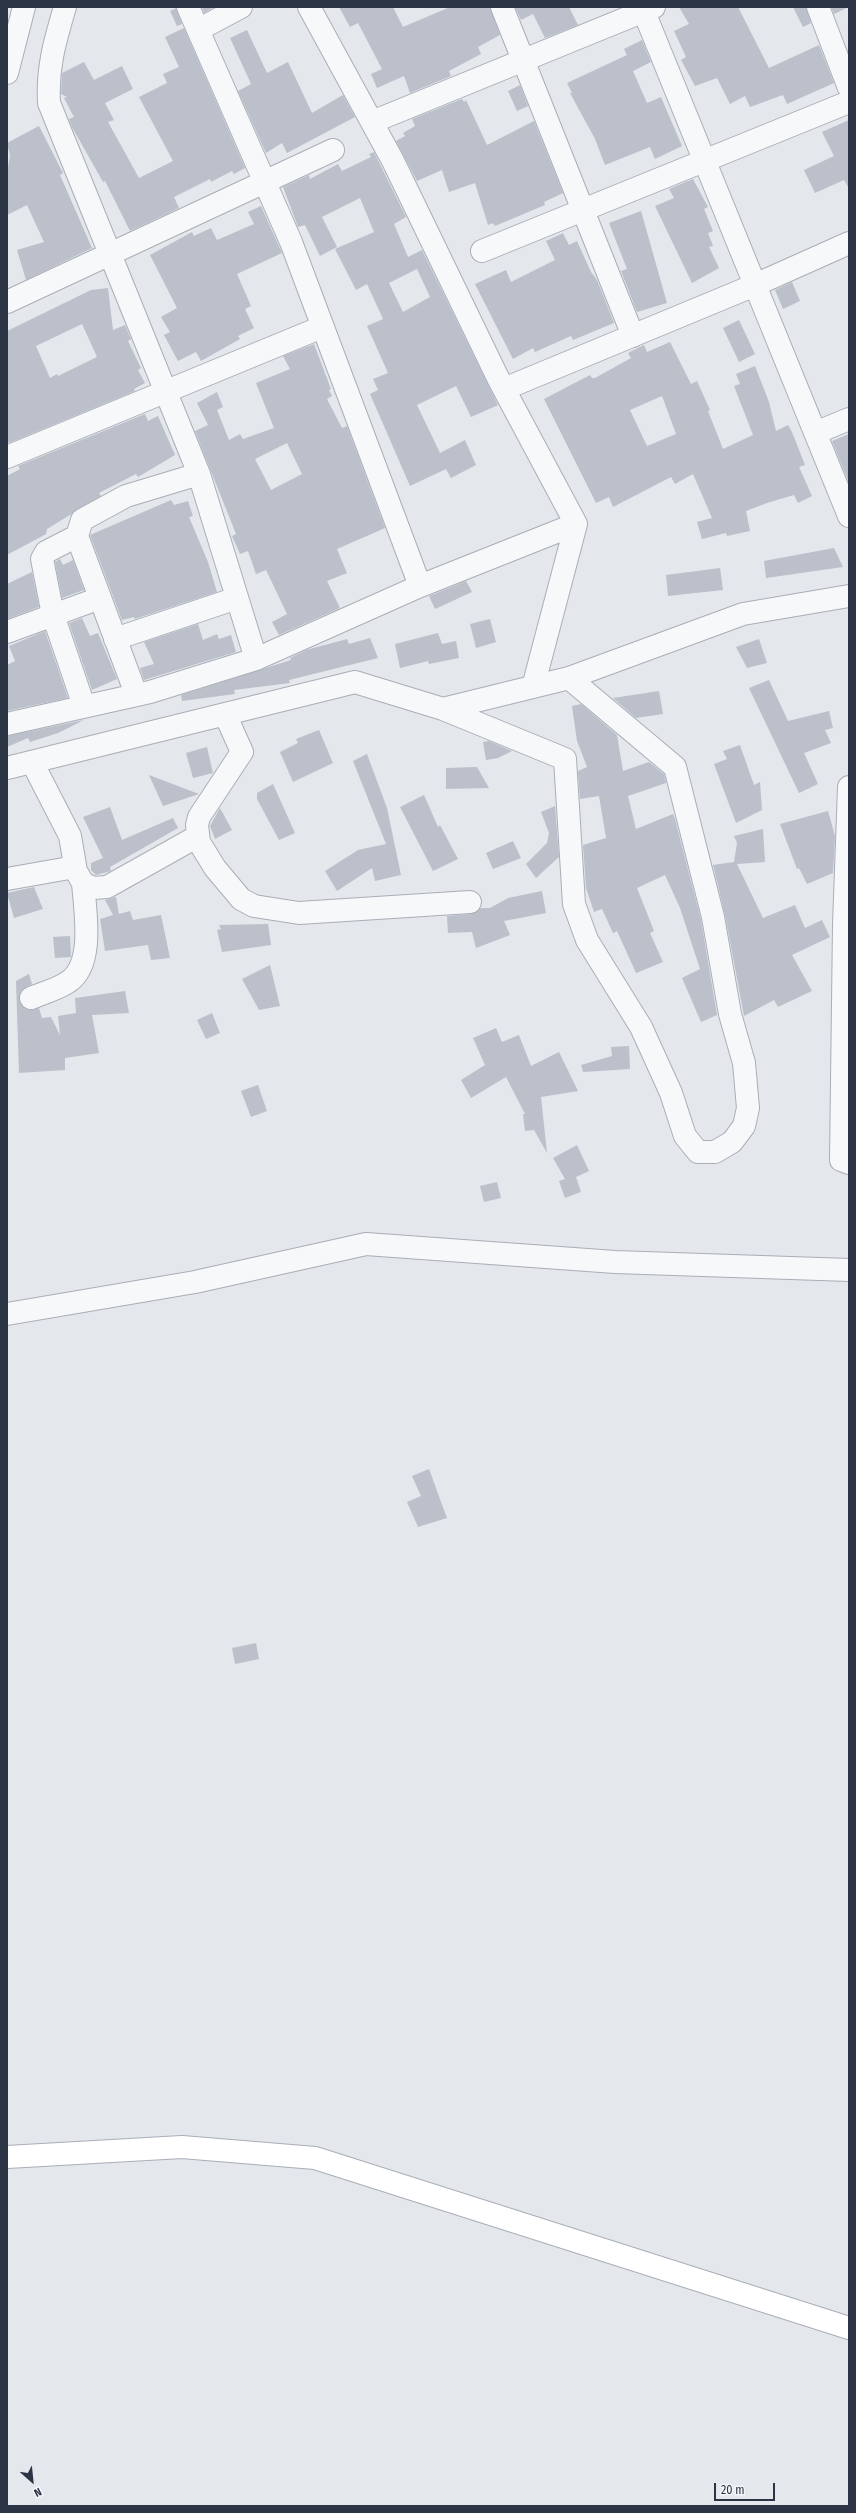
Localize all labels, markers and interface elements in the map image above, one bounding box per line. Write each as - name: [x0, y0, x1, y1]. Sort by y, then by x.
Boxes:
- north arrow: [12, 2461, 52, 2501]
- scale bar: [716, 2475, 777, 2501]
- text: 20 m: [721, 2483, 745, 2497]
- text: N: [32, 2485, 44, 2499]

